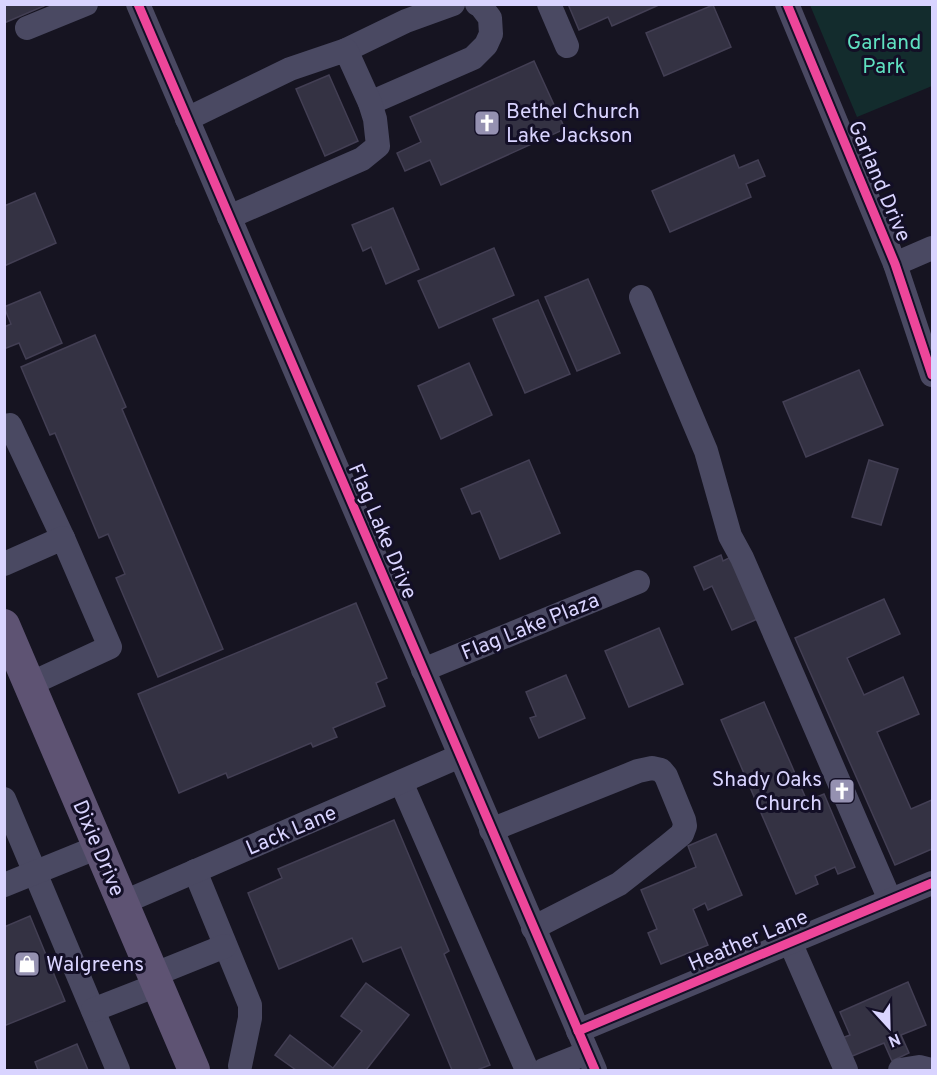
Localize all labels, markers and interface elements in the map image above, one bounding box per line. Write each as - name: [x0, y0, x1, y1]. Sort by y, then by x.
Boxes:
- park label: Garland Park: [847, 30, 921, 81]
- place label: Bethel Church Lake Jackson: [506, 99, 640, 150]
- church icon: Bethel Church Lake Jackson: [472, 108, 502, 138]
- street label: Garland Drive: [841, 117, 916, 246]
- street label: Flag Lake Drive: [341, 460, 422, 603]
- street label: Flag Lake Plaza: [458, 587, 603, 667]
- place label: Shady Oaks Church: [712, 767, 822, 818]
- church icon: Shady Oaks Church: [827, 776, 857, 806]
- street label: Dixie Drive: [65, 796, 130, 901]
- street label: Lack Lane: [242, 800, 341, 863]
- street label: Heather Lane: [685, 904, 813, 979]
- shop icon: Walgreens: [12, 949, 42, 979]
- place label: Walgreens: [46, 952, 144, 979]
- north arrow: [859, 997, 919, 1057]
- text: N: [885, 1028, 903, 1050]

